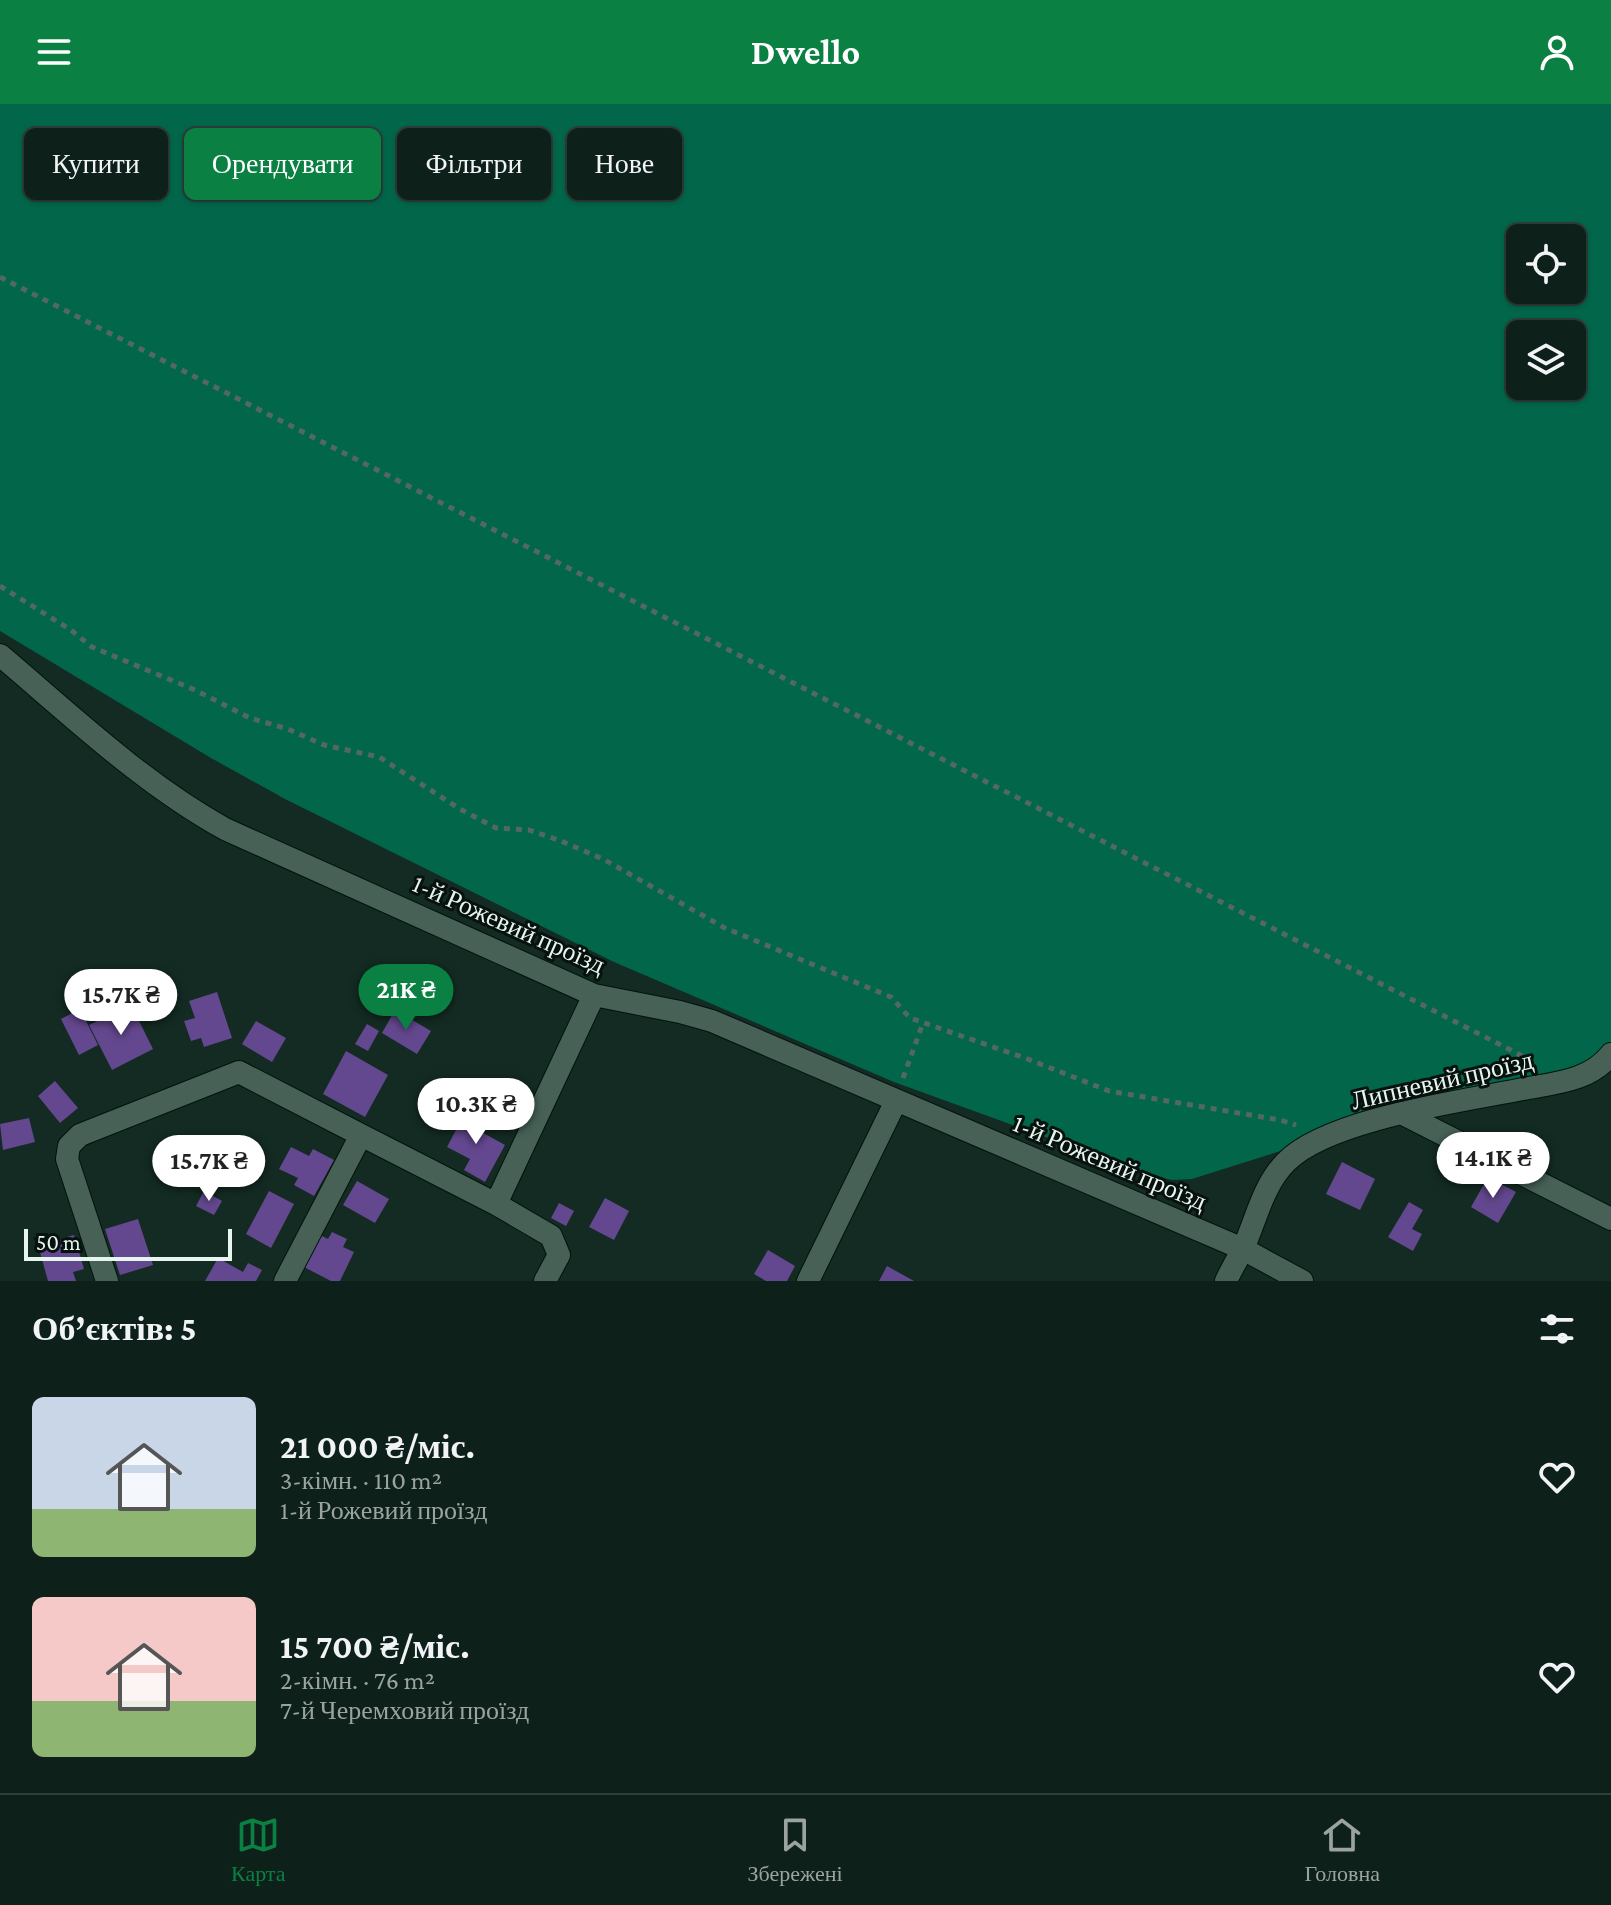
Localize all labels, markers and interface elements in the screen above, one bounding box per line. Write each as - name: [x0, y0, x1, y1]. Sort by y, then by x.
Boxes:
- icon: menu: [32, 30, 76, 74]
- icon: person: [1535, 30, 1579, 74]
- text: Dwello: [751, 32, 860, 72]
- chip: Купити: [24, 128, 168, 200]
- chip: Орендувати: [184, 128, 381, 200]
- chip: Фільтри: [397, 128, 551, 200]
- chip: Нове: [567, 128, 682, 200]
- map controls: [1506, 224, 1586, 400]
- button: locate: [1506, 224, 1586, 304]
- button: layers: [1506, 320, 1586, 400]
- street label: 1-й Рожевий проїзд: [408, 869, 609, 980]
- pin: 21K ₴: [350, 964, 462, 1032]
- pin: 15.7K ₴: [47, 969, 195, 1037]
- text: 21K ₴: [376, 975, 436, 1004]
- text: 15.7K ₴: [82, 980, 160, 1009]
- street label: Липневий проїзд: [1348, 1045, 1536, 1116]
- pin: 10.3K ₴: [402, 1078, 550, 1146]
- text: 10.3K ₴: [436, 1089, 516, 1118]
- street label: 1-й Рожевий проїзд: [1009, 1109, 1211, 1216]
- pin: 14.1K ₴: [1419, 1132, 1567, 1200]
- pin: 15.7K ₴: [135, 1135, 283, 1203]
- text: 14.1K ₴: [1455, 1143, 1531, 1172]
- text: 15.7K ₴: [170, 1146, 248, 1175]
- scale bar: [24, 1225, 232, 1261]
- text: 50 m: [36, 1230, 81, 1255]
- icon: filters: [1535, 1307, 1579, 1351]
- text: Об’єктів: 5: [32, 1310, 197, 1347]
- text: 21 000 ₴/міс.: [280, 1428, 475, 1465]
- icon: home: [96, 1429, 192, 1525]
- icon: heart: [1535, 1455, 1579, 1499]
- text: 3-кімн. · 110 m²: [280, 1466, 442, 1495]
- text: 1-й Рожевий проїзд: [280, 1496, 487, 1525]
- text: 15 700 ₴/міс.: [280, 1628, 470, 1665]
- icon: home: [96, 1629, 192, 1725]
- icon: heart: [1535, 1655, 1579, 1699]
- text: 2-кімн. · 76 m²: [280, 1666, 435, 1695]
- text: 7-й Черемховий проїзд: [280, 1696, 529, 1725]
- tab: Карта: [231, 1813, 286, 1887]
- tab: Збережені: [748, 1813, 843, 1887]
- tab: Головна: [1305, 1813, 1380, 1887]

